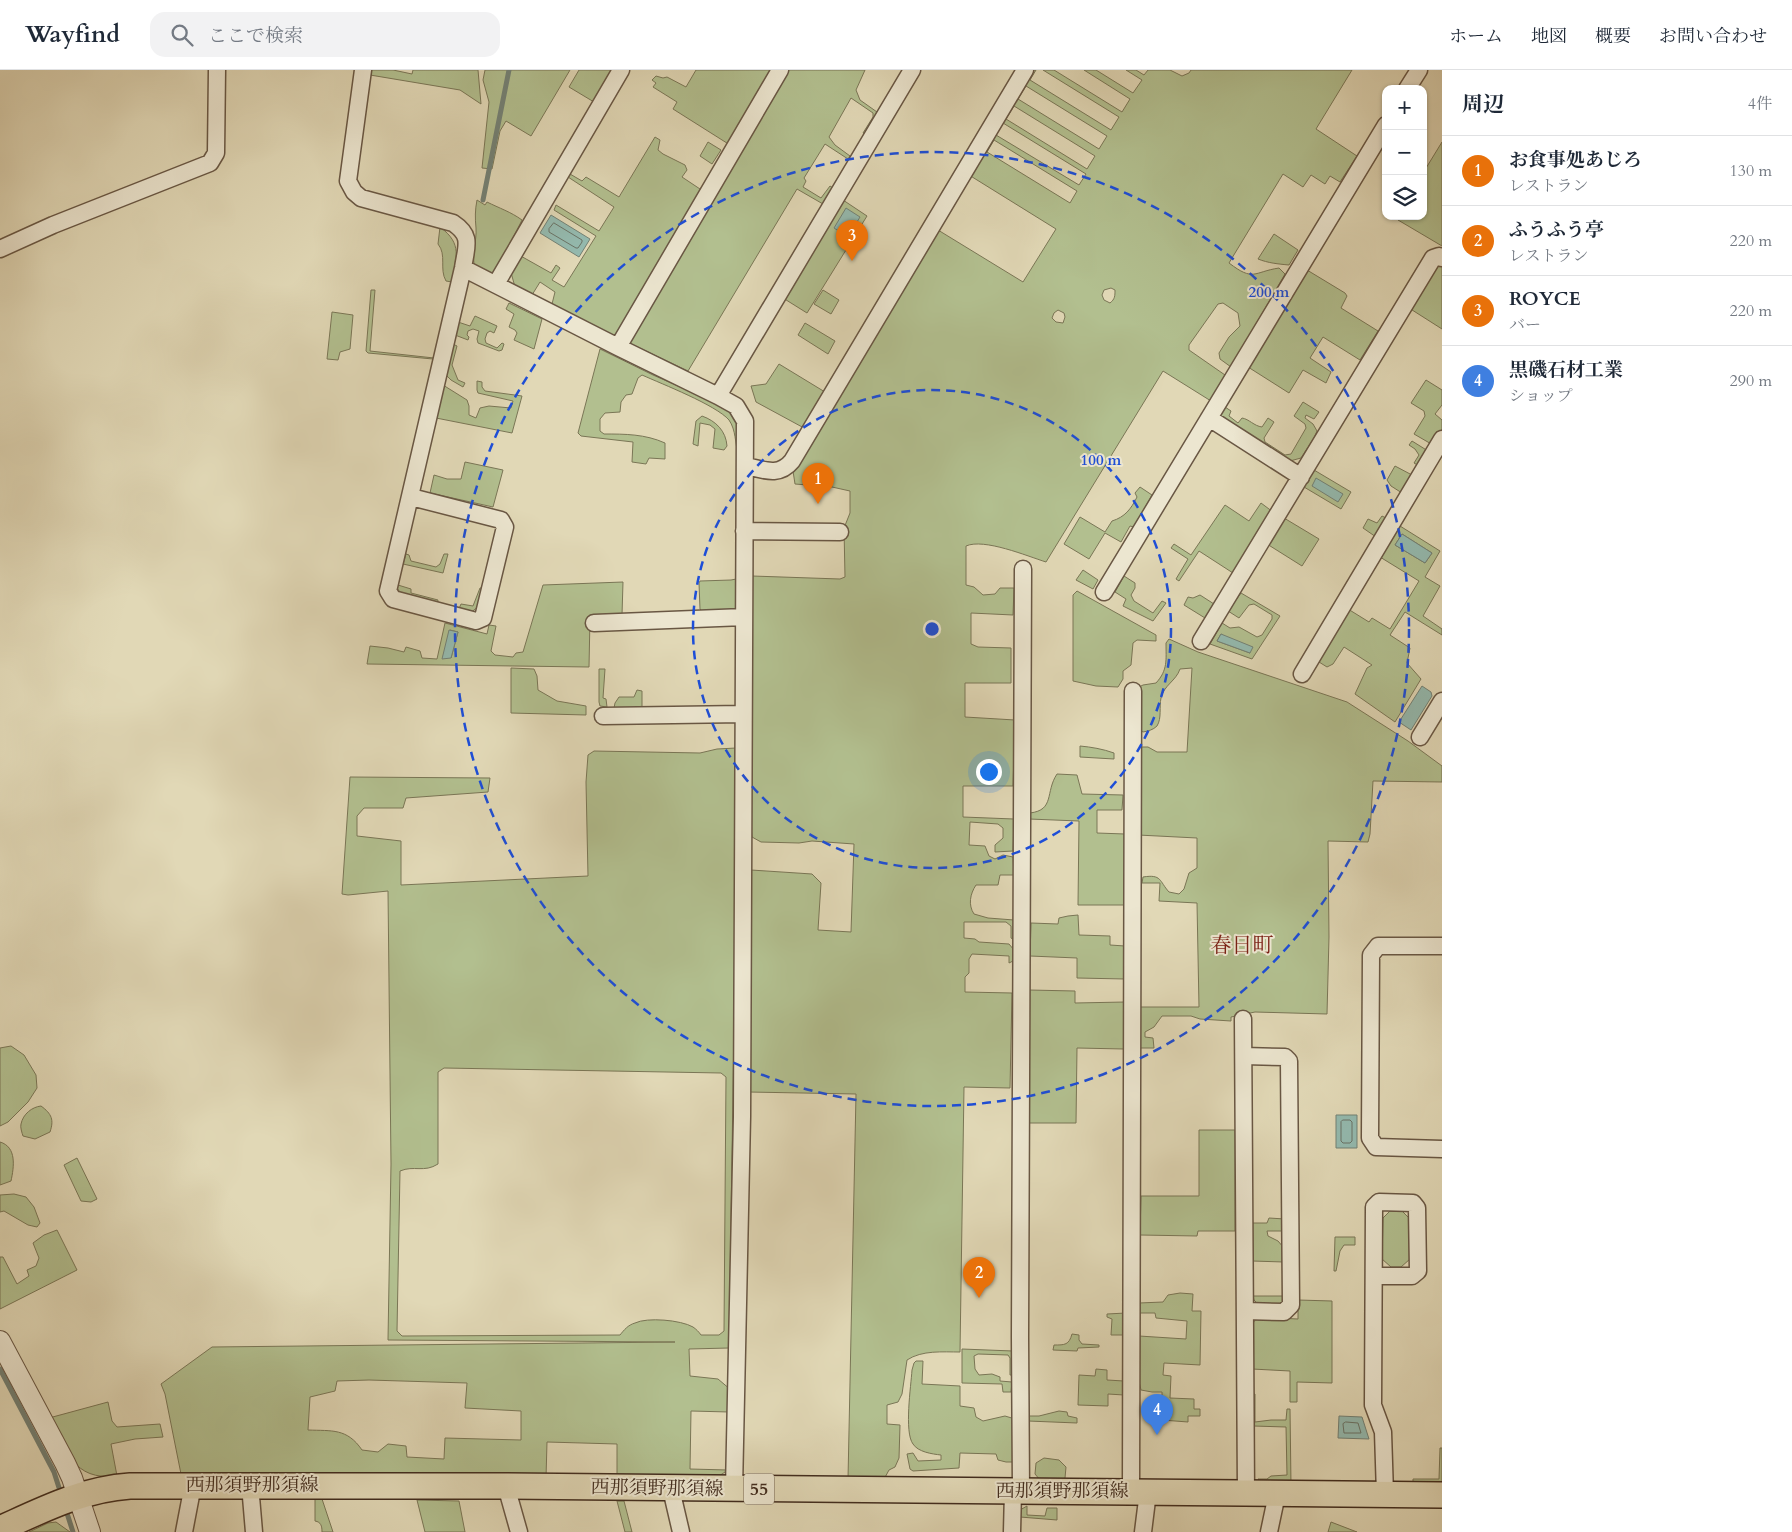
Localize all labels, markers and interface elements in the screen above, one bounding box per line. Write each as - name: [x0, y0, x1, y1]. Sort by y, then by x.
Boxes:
- search box: [150, 12, 500, 57]
- text: Wayfind: [25, 18, 120, 51]
- icon: search: [168, 21, 196, 49]
- text: ここで検索: [208, 23, 303, 49]
- text: ホーム: [1449, 24, 1503, 49]
- text: 地図: [1531, 24, 1567, 49]
- text: 概要: [1595, 24, 1631, 49]
- text: お問い合わせ: [1659, 24, 1767, 49]
- map controls: [1382, 85, 1427, 220]
- button: +: [1382, 85, 1427, 130]
- text: 周辺: [1462, 90, 1504, 119]
- text: 4件: [1748, 93, 1772, 115]
- button: −: [1382, 130, 1427, 175]
- text: お食事処あじろ: [1509, 147, 1642, 173]
- text: 1: [1474, 160, 1482, 182]
- text: 130 m: [1730, 160, 1772, 182]
- button: layers: [1382, 175, 1427, 220]
- text: レストラン: [1509, 175, 1589, 197]
- text: ふうふう亭: [1509, 217, 1604, 243]
- pin: 3: [836, 220, 868, 261]
- text: 2: [1474, 230, 1482, 252]
- text: 220 m: [1730, 230, 1772, 252]
- text: レストラン: [1509, 245, 1589, 267]
- text: 200 m: [1249, 282, 1290, 302]
- text: ROYCE: [1509, 286, 1581, 312]
- text: 3: [1474, 300, 1482, 322]
- text: 220 m: [1730, 300, 1772, 322]
- text: バー: [1509, 314, 1541, 336]
- text: 黒磯石材工業: [1509, 357, 1623, 383]
- text: 4: [1474, 370, 1482, 392]
- text: 290 m: [1730, 370, 1772, 392]
- text: ショップ: [1509, 385, 1573, 407]
- text: 100 m: [1081, 450, 1122, 470]
- pin: 1: [802, 463, 834, 504]
- centre of rings: [923, 620, 941, 638]
- your location: [976, 759, 1002, 785]
- district label: 春日町: [1211, 931, 1274, 960]
- pin: 2: [963, 1257, 995, 1298]
- pin: 4: [1141, 1394, 1173, 1435]
- street label: 西那須野那須線: [185, 1472, 319, 1498]
- street label: 西那須野那須線: [590, 1474, 724, 1502]
- road number: 55: [744, 1474, 774, 1505]
- street label: 西那須野那須線: [995, 1478, 1129, 1504]

